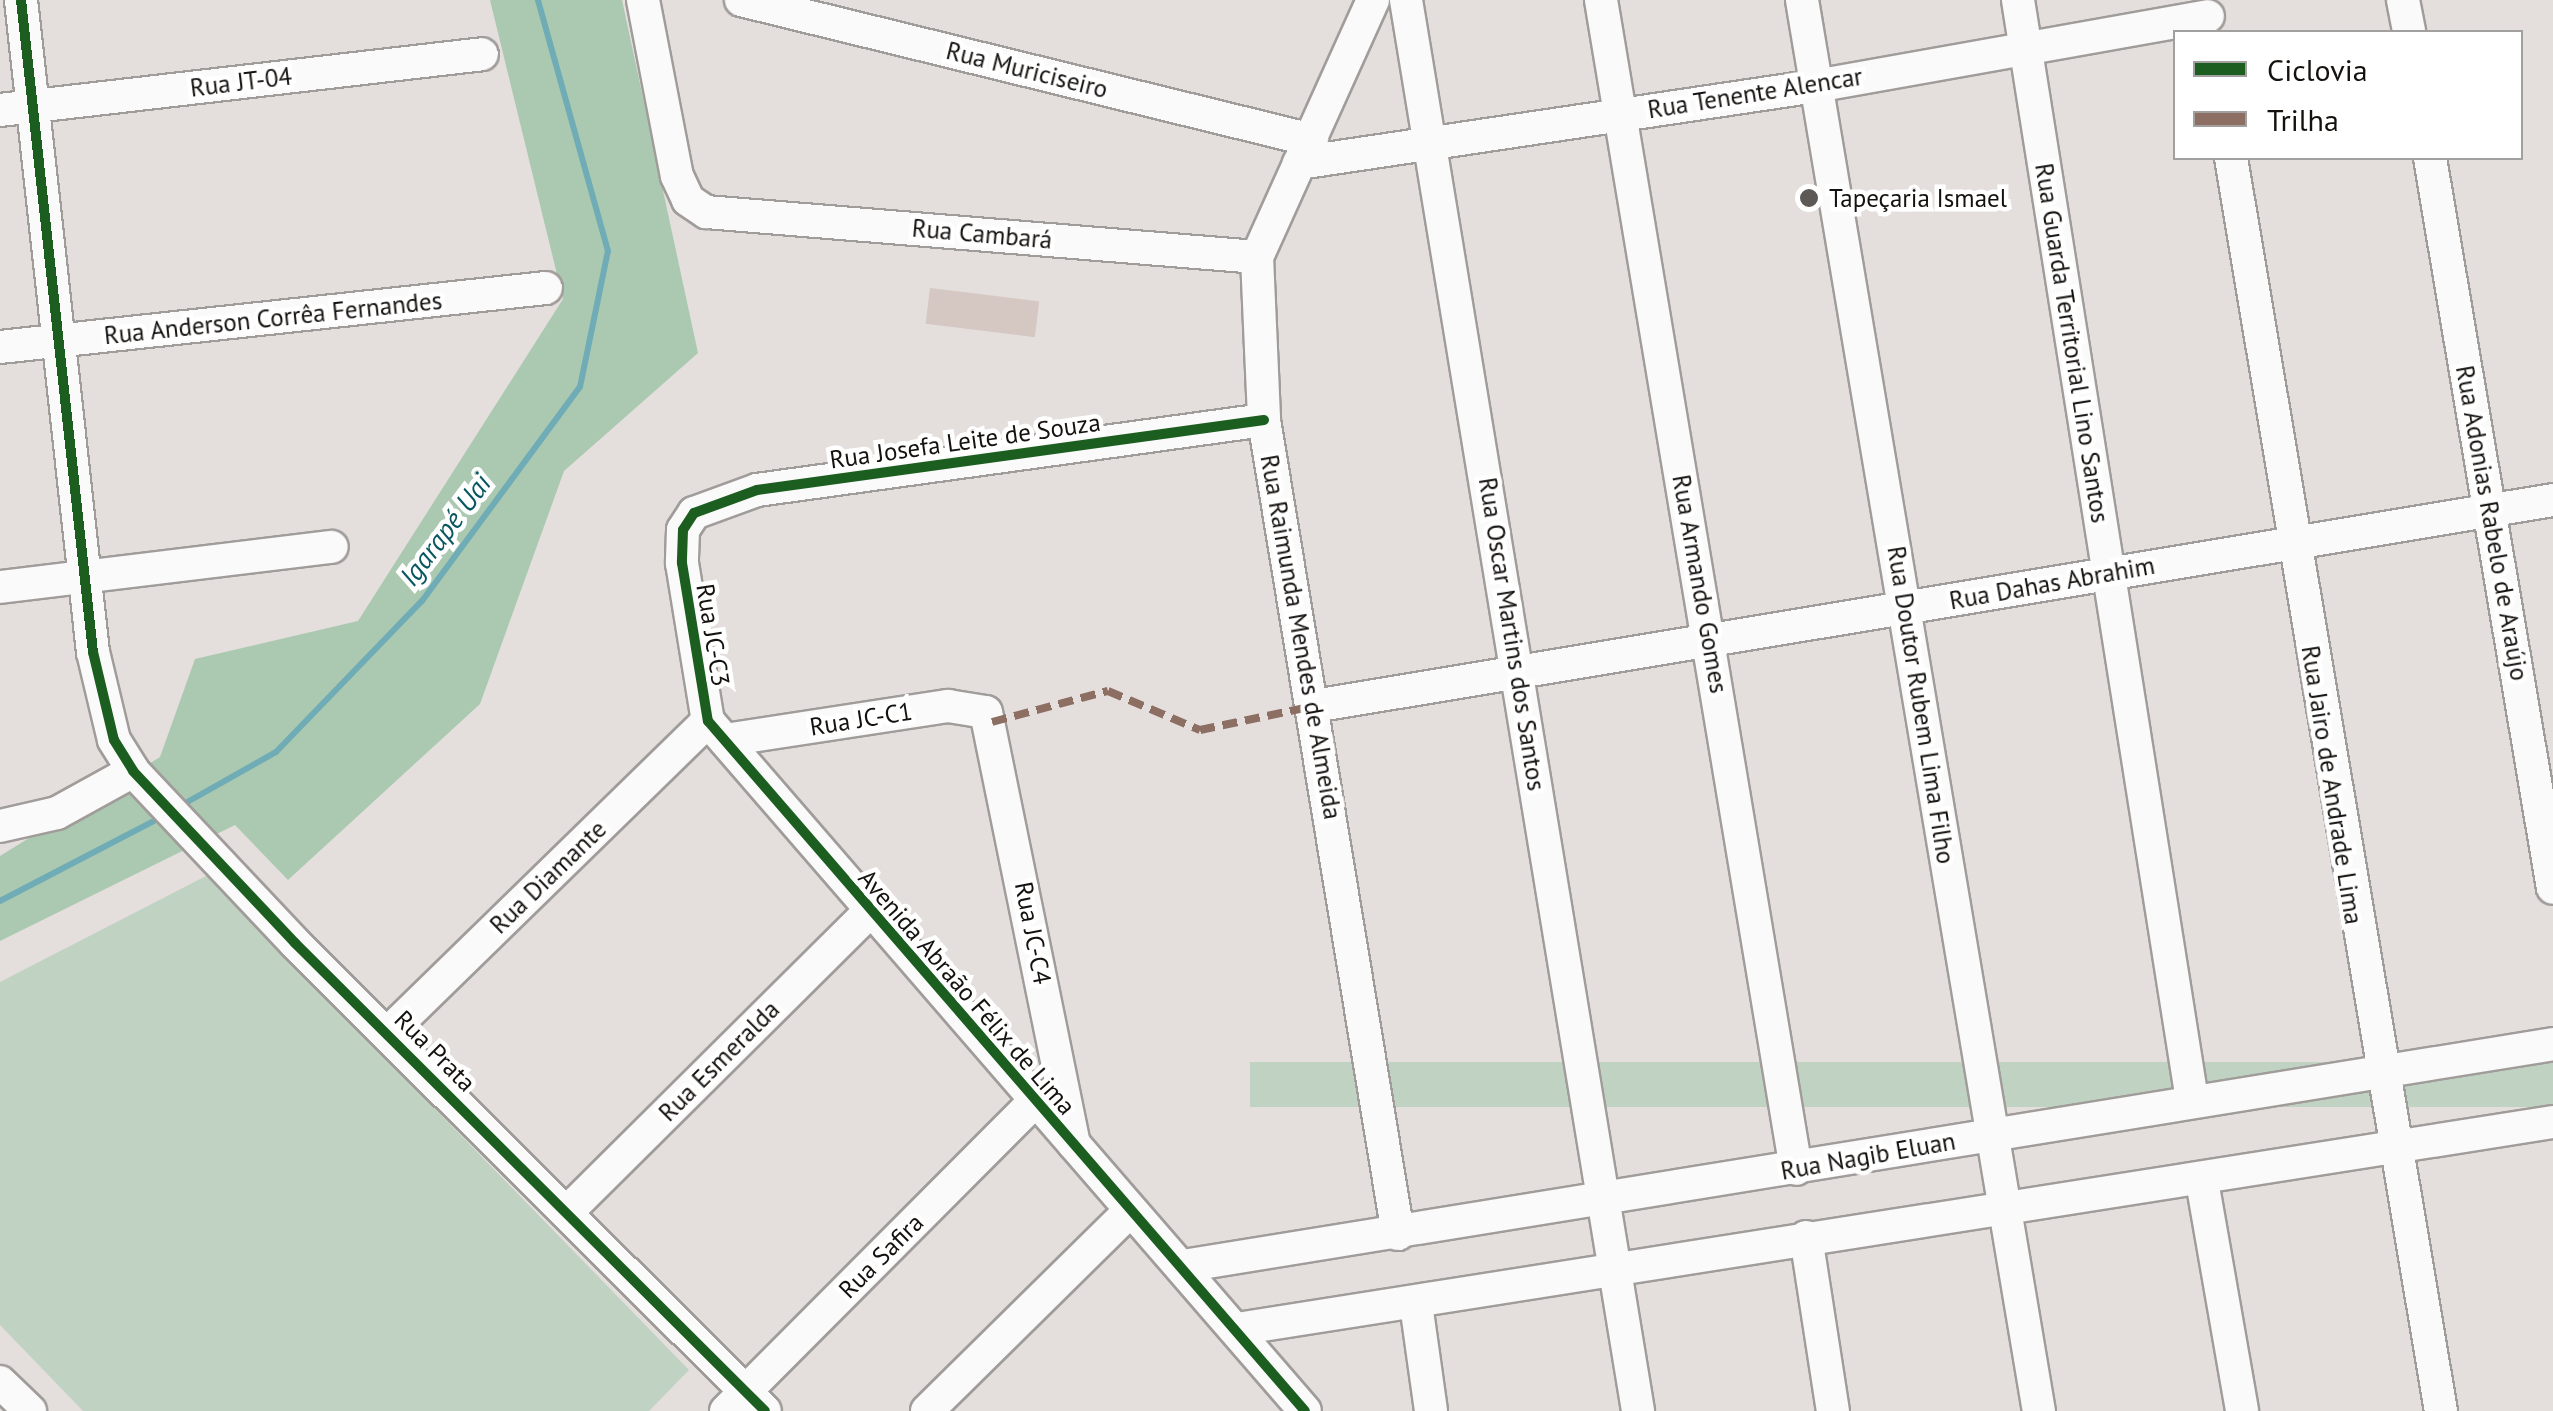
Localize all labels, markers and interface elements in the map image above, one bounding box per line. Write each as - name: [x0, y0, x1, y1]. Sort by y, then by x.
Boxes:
- legend: [2173, 30, 2523, 160]
- street label: Rua Muriciseiro: [943, 35, 1111, 105]
- text: Ciclovia: [2267, 50, 2368, 89]
- street label: Rua JT-04: [188, 61, 294, 103]
- street label: Rua Tenente Alencar: [1645, 61, 1865, 125]
- text: Trilha: [2267, 100, 2339, 139]
- street label: Rua Guarda Territorial Lino Santos: [2029, 161, 2115, 525]
- place label: Tapeçaria Ismael: [1829, 183, 2007, 213]
- marker: Tapeçaria Ismael: [1798, 187, 1820, 209]
- street label: Rua Cambará: [911, 213, 1053, 255]
- street label: Rua Anderson Corrêa Fernandes: [102, 285, 444, 351]
- street label: Rua Adonias Rabelo de Araújo: [2449, 362, 2535, 684]
- street label: Rua Josefa Leite de Souza: [828, 407, 1102, 475]
- street label: Rua Raimunda Mendes de Almeida: [1254, 452, 1348, 822]
- water label: Igarapé Uai: [392, 468, 498, 592]
- street label: Rua Armando Gomes: [1666, 472, 1734, 696]
- street label: Rua Oscar Martins dos Santos: [1472, 475, 1552, 793]
- street label: Rua Doutor Rubem Lima Filho: [1881, 544, 1961, 866]
- street label: Rua Dahas Abrahim: [1947, 550, 2157, 616]
- street label: Rua JC-C3: [690, 581, 736, 689]
- street label: Rua Jairo de Andrade Lima: [2295, 643, 2369, 927]
- street label: Rua JC-C1: [807, 696, 915, 742]
- street label: Rua Diamante: [484, 814, 612, 940]
- street label: Avenida Abraão Félix de Lima: [852, 863, 1082, 1121]
- street label: Rua JC-C4: [1008, 879, 1058, 987]
- street label: Rua Esmeralda: [652, 994, 786, 1128]
- street label: Rua Prata: [388, 1004, 482, 1098]
- street label: Rua Nagib Eluan: [1778, 1126, 1958, 1186]
- street label: Rua Safira: [832, 1207, 930, 1305]

